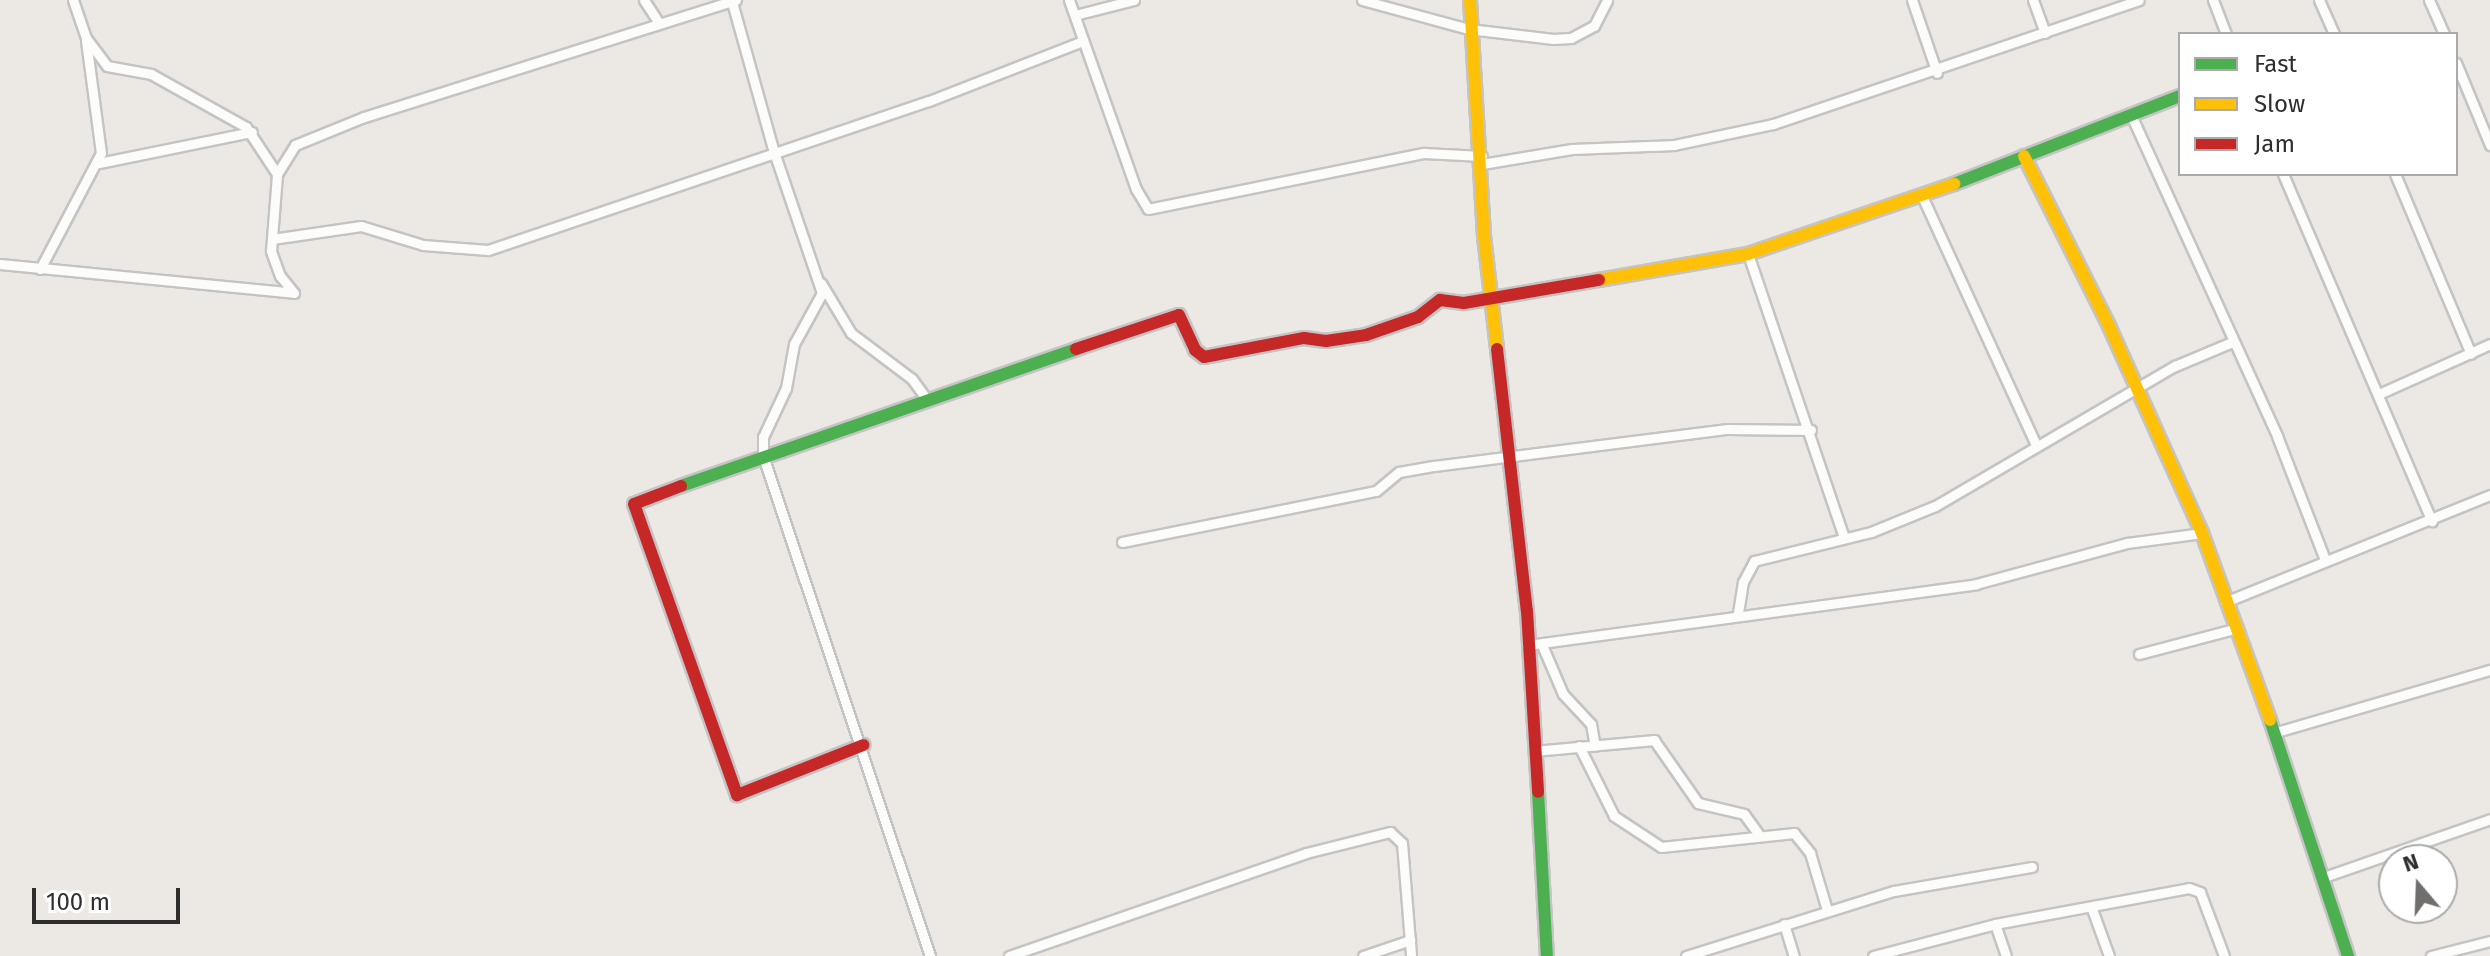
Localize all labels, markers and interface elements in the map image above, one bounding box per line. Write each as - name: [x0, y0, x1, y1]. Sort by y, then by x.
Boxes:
- legend: [2178, 32, 2458, 176]
- text: Fast: [2254, 50, 2297, 78]
- text: Slow: [2254, 90, 2305, 118]
- text: Jam: [2254, 130, 2295, 158]
- north arrow: [2378, 844, 2458, 924]
- text: N: [2399, 848, 2422, 878]
- scale bar: [36, 872, 184, 922]
- text: 100 m: [46, 888, 110, 916]

